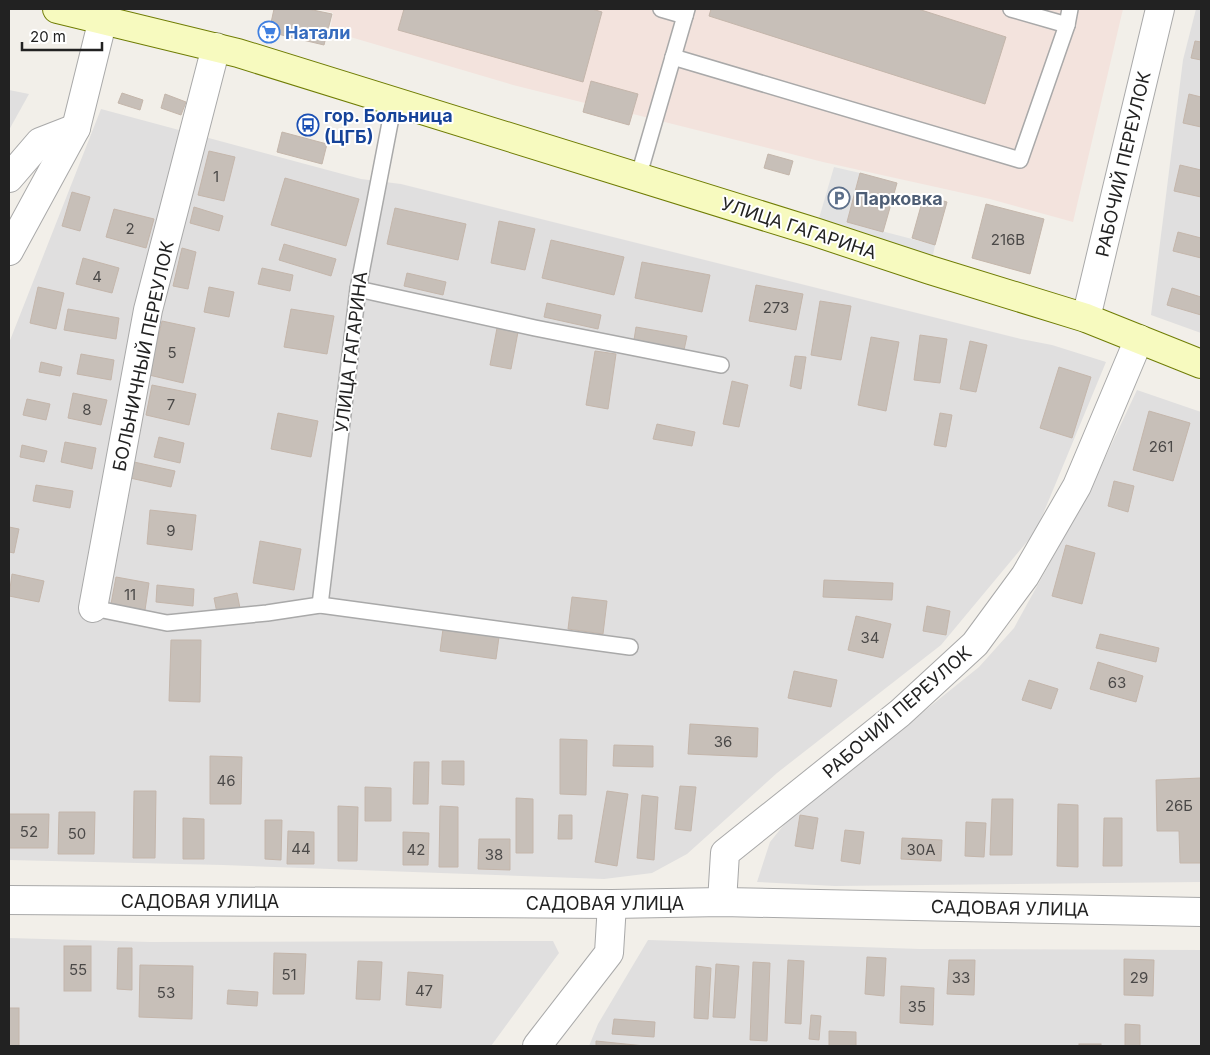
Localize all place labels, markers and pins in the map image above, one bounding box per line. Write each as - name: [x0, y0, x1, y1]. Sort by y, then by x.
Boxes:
- supermarket icon: Натали: [257, 20, 281, 44]
- place label: Натали: [285, 22, 350, 43]
- place label: гор. Больница (ЦГБ): [324, 105, 453, 147]
- bus stop icon: гор. Больница (ЦГБ): [296, 113, 320, 137]
- parking icon: Парковка: [827, 186, 851, 210]
- place label: Парковка: [855, 188, 943, 209]

